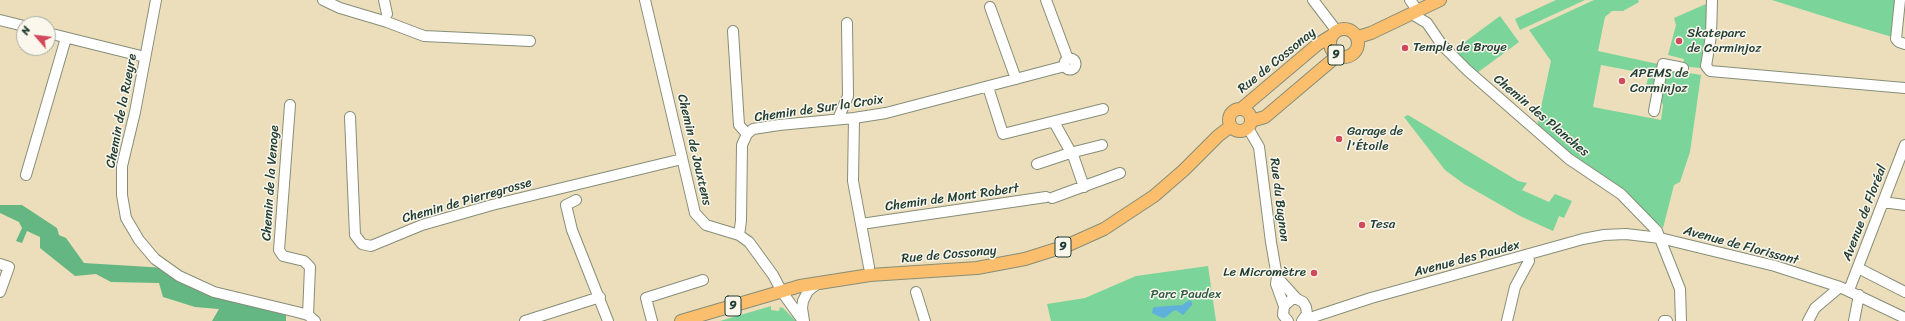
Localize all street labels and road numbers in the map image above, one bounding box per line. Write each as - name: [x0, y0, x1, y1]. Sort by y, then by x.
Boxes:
- street label: Rue de Cossonay: [1235, 25, 1319, 97]
- road number: 9: [1328, 45, 1344, 65]
- street label: Chemin de la Rueyre: [103, 53, 141, 169]
- street label: Chemin des Planches: [1490, 72, 1592, 160]
- street label: Chemin de Sur la Croix: [753, 92, 885, 126]
- street label: Chemin de Jouxtens: [674, 93, 714, 207]
- street label: Chemin de la Venoge: [259, 125, 283, 241]
- street label: Rue du Bugnon: [1266, 157, 1292, 243]
- street label: Avenue de Floréal: [1840, 163, 1890, 263]
- street label: Chemin de Pierregrosse: [400, 175, 534, 227]
- street label: Chemin de Mont Robert: [884, 181, 1020, 215]
- street label: Avenue de Florissant: [1682, 223, 1800, 269]
- road number: 9: [1055, 237, 1071, 257]
- street label: Avenue des Paudex: [1412, 237, 1522, 281]
- street label: Rue de Cossonay: [901, 243, 997, 267]
- road number: 9: [725, 296, 741, 316]

